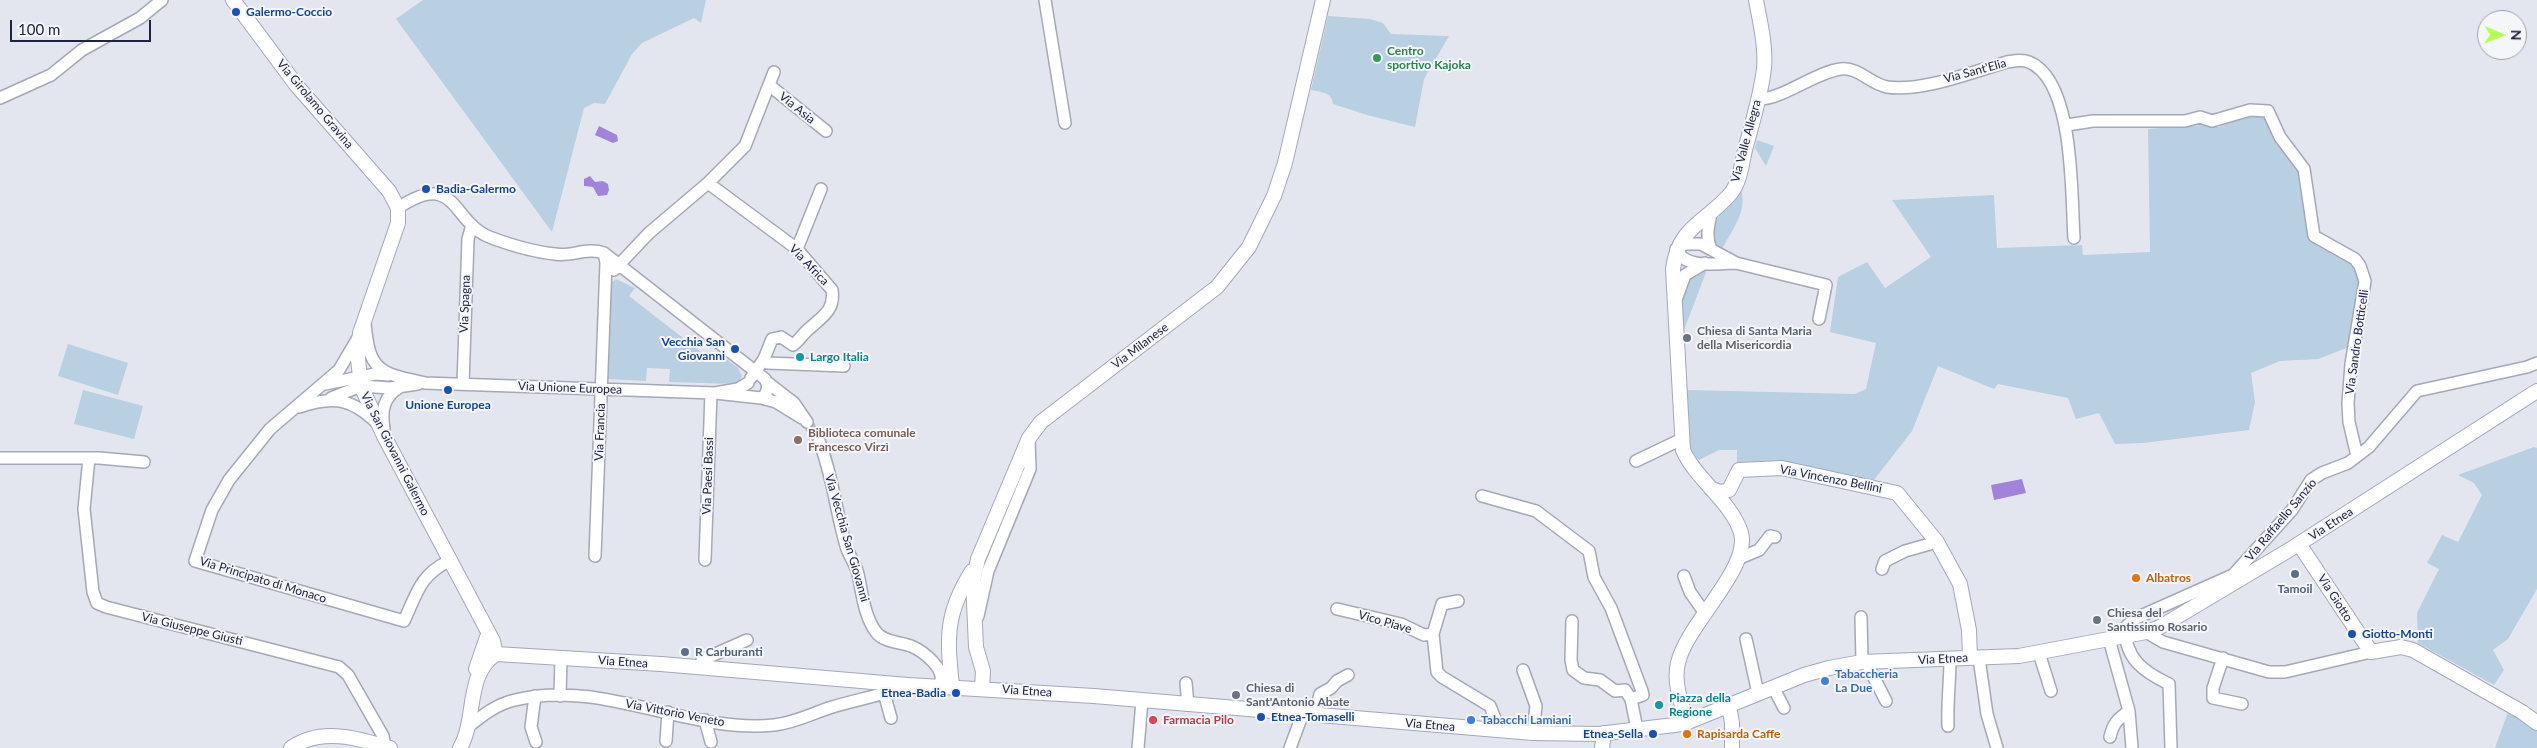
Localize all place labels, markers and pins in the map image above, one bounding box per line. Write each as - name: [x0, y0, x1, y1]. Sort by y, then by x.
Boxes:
- place label: Galermo-Coccio: [246, 5, 332, 19]
- marker: Galermo-Coccio: [230, 6, 242, 18]
- place label: Centro sportivo Kajoka: [1387, 44, 1471, 72]
- marker: Centro sportivo Kajoka: [1371, 52, 1383, 64]
- place label: Badia-Galermo: [436, 182, 516, 196]
- marker: Badia-Galermo: [420, 183, 432, 195]
- place label: Chiesa di Santa Maria della Misericordia: [1697, 324, 1812, 352]
- marker: Chiesa di Santa Maria della Misericordia: [1681, 332, 1693, 344]
- place label: Vecchia San Giovanni: [662, 335, 725, 363]
- marker: Vecchia San Giovanni: [729, 343, 741, 355]
- place label: Largo Italia: [810, 350, 869, 364]
- marker: Largo Italia: [794, 351, 806, 363]
- marker: Unione Europea: [442, 384, 454, 396]
- place label: Unione Europea: [405, 398, 491, 412]
- place label: Biblioteca comunale Francesco Virzì: [808, 426, 916, 454]
- marker: Biblioteca comunale Francesco Virzì: [792, 434, 804, 446]
- marker: Tamoil: [2289, 568, 2301, 580]
- place label: Albatros: [2146, 571, 2191, 585]
- marker: Albatros: [2130, 572, 2142, 584]
- place label: Tamoil: [2278, 582, 2312, 596]
- place label: Chiesa del Santissimo Rosario: [2107, 606, 2207, 634]
- marker: Chiesa del Santissimo Rosario: [2091, 614, 2103, 626]
- place label: Giotto-Monti: [2362, 627, 2433, 641]
- marker: Giotto-Monti: [2346, 628, 2358, 640]
- place label: R Carburanti: [695, 645, 763, 659]
- marker: R Carburanti: [679, 646, 691, 658]
- place label: Tabaccheria La Due: [1835, 667, 1898, 695]
- marker: Tabaccheria La Due: [1819, 675, 1831, 687]
- place label: Chiesa di Sant'Antonio Abate: [1246, 681, 1349, 709]
- place label: Etnea-Badia: [881, 686, 946, 700]
- marker: Etnea-Badia: [950, 687, 962, 699]
- marker: Chiesa di Sant'Antonio Abate: [1230, 689, 1242, 701]
- place label: Piazza della Regione: [1669, 691, 1731, 719]
- marker: Piazza della Regione: [1653, 699, 1665, 711]
- place label: Etnea-Tomaselli: [1271, 710, 1355, 724]
- marker: Etnea-Tomaselli: [1255, 711, 1267, 723]
- place label: Farmacia Pilo: [1163, 713, 1234, 727]
- place label: Tabacchi Lamiani: [1481, 713, 1571, 727]
- marker: Farmacia Pilo: [1147, 714, 1159, 726]
- marker: Tabacchi Lamiani: [1465, 714, 1477, 726]
- place label: Etnea-Sella: [1583, 727, 1643, 741]
- place label: Rapisarda Caffe: [1697, 727, 1780, 741]
- marker: Etnea-Sella: [1647, 728, 1659, 740]
- marker: Rapisarda Caffe: [1681, 728, 1693, 740]

